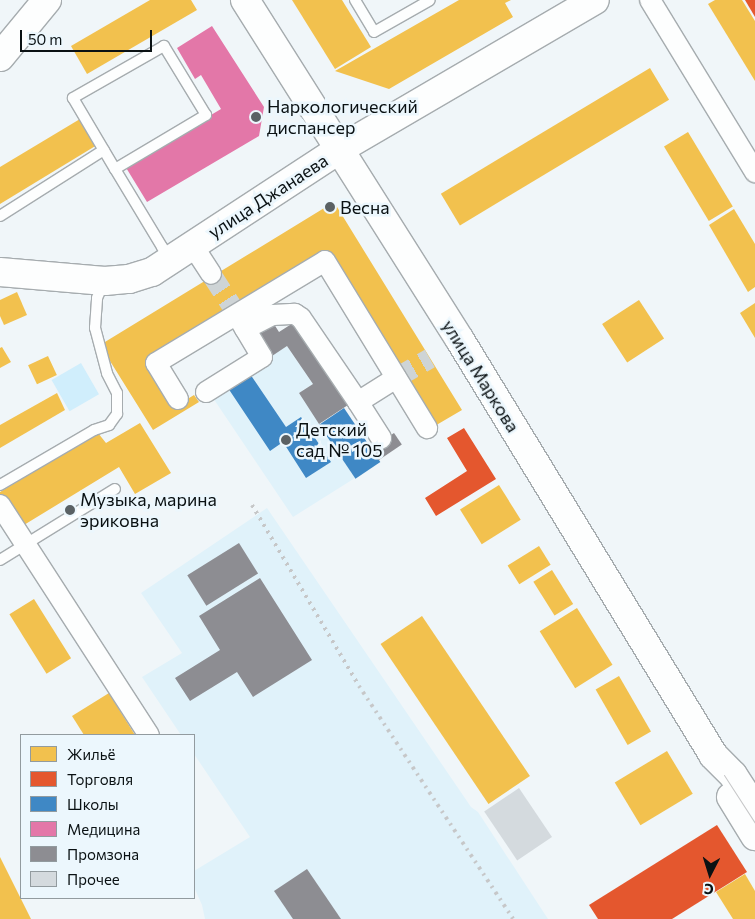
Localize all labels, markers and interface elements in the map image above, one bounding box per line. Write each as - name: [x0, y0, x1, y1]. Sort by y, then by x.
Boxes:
- scale bar: [22, 20, 155, 52]
- text: 50 m: [28, 30, 62, 48]
- place label: Наркологический диспансер: [267, 96, 418, 138]
- marker: Наркологический диспансер: [249, 110, 263, 124]
- street label: улица Джанаева: [204, 149, 332, 243]
- place label: Весна: [340, 196, 390, 218]
- marker: Весна: [324, 201, 336, 213]
- street label: улица Маркова: [438, 316, 524, 436]
- place label: Детский сад № 105: [296, 419, 383, 462]
- marker: Детский сад № 105: [280, 434, 292, 446]
- place label: Музыка, марина эриковна: [80, 489, 217, 532]
- marker: Музыка, марина эриковна: [64, 504, 76, 516]
- legend: [20, 734, 195, 899]
- text: Жильё: [67, 745, 115, 763]
- text: Торговля: [67, 770, 133, 788]
- text: Школы: [67, 795, 119, 813]
- text: Медицина: [67, 820, 140, 838]
- text: Промзона: [67, 845, 139, 863]
- north arrow: [685, 849, 735, 899]
- text: Прочее: [67, 870, 120, 888]
- text: С: [703, 881, 714, 898]

